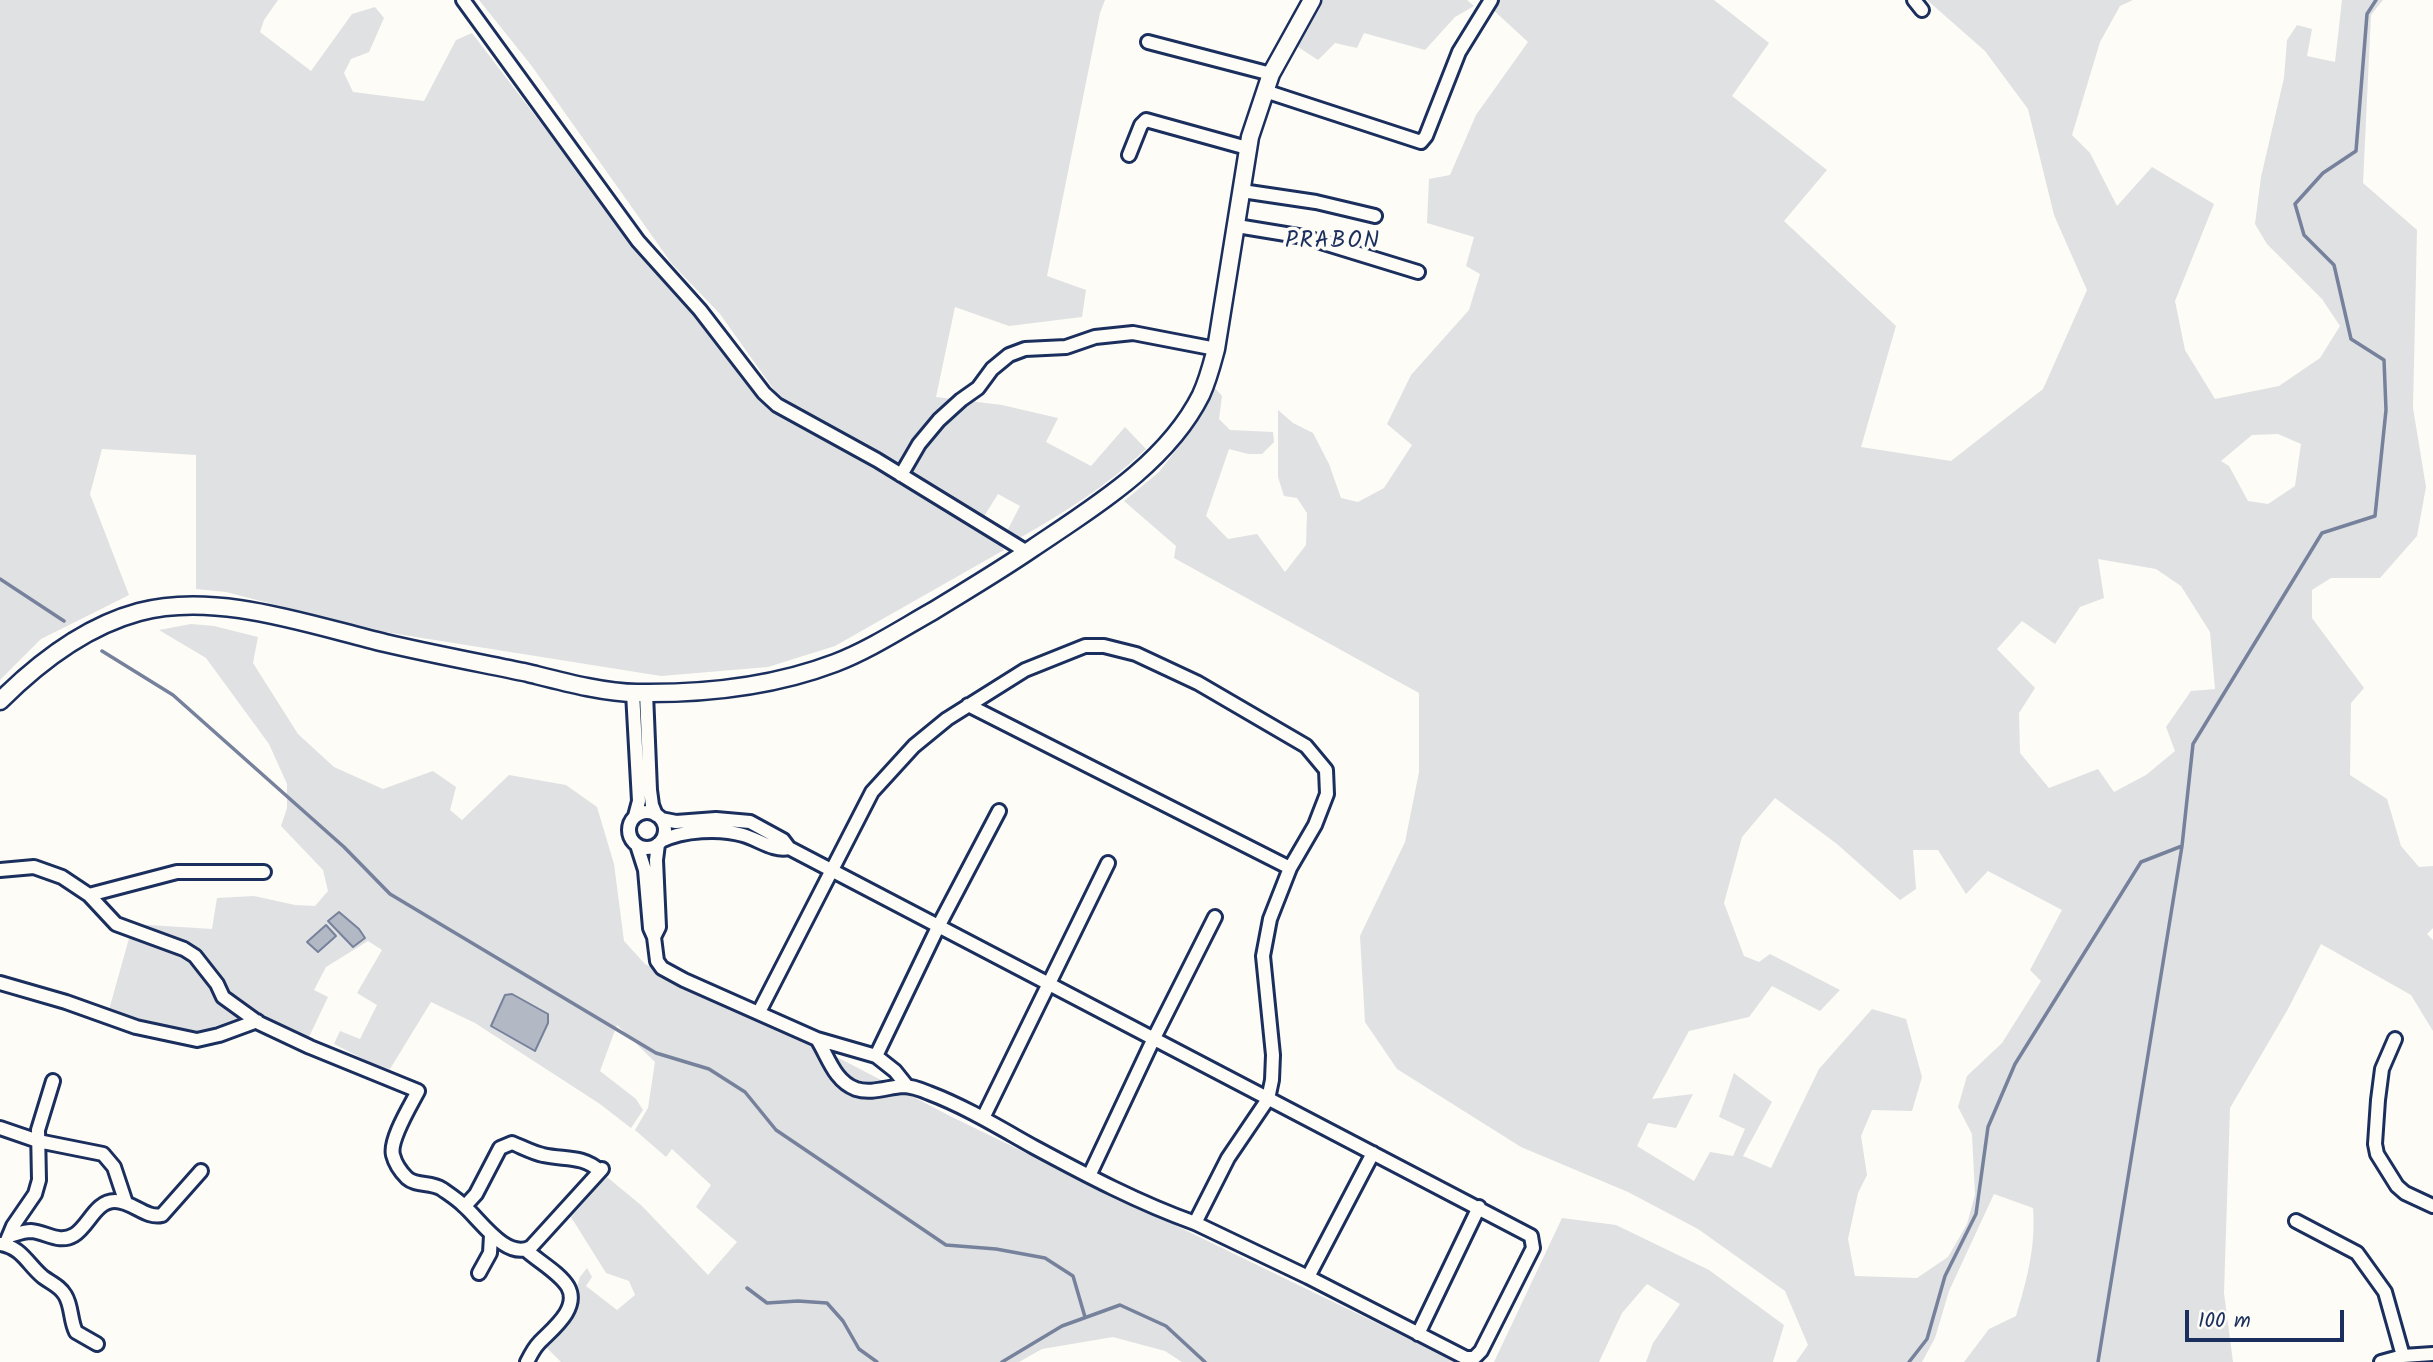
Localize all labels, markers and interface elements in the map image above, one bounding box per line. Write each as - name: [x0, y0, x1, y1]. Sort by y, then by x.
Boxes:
- district label: PRABON: [1286, 229, 1380, 257]
- scale bar: [2188, 1296, 2347, 1340]
- text: 100 m: [2198, 1305, 2251, 1338]

